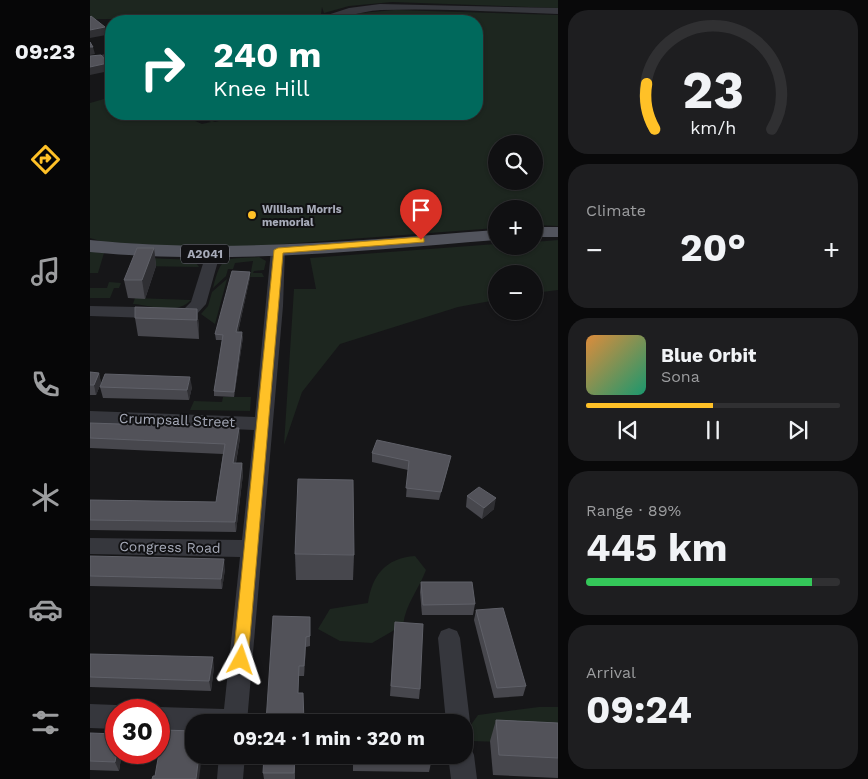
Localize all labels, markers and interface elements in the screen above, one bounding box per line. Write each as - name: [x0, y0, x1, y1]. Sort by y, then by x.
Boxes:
- text: 240 m: [213, 34, 322, 76]
- icon: right: [130, 35, 195, 100]
- text: 09:23: [15, 39, 75, 64]
- text: 23: [682, 60, 744, 121]
- text: Knee Hill: [213, 76, 309, 101]
- text: km/h: [690, 117, 736, 138]
- map controls: [488, 135, 543, 320]
- button: search: [488, 135, 543, 190]
- icon: directions: [28, 142, 63, 177]
- pin: [400, 189, 442, 240]
- icon: arrive: [407, 196, 435, 224]
- button: +: [488, 200, 543, 255]
- text: Climate: [586, 201, 646, 220]
- place label: William Morris memorial: [262, 203, 342, 229]
- marker: William Morris memorial: [246, 209, 258, 221]
- text: 20°: [680, 226, 746, 270]
- text: −: [586, 233, 603, 266]
- text: +: [823, 233, 840, 266]
- road number: A2041: [181, 244, 229, 264]
- icon: music: [28, 254, 63, 289]
- button: −: [488, 265, 543, 320]
- text: Blue Orbit: [661, 344, 756, 367]
- icon: phone: [28, 367, 63, 402]
- text: Sona: [661, 367, 700, 386]
- street label: Crumpsall Street: [119, 410, 236, 430]
- icon: previous: [614, 416, 642, 444]
- icon: pause: [699, 416, 727, 444]
- icon: next: [784, 416, 812, 444]
- icon: climate: [28, 480, 63, 515]
- text: Range · 89%: [586, 501, 681, 520]
- text: 445 km: [586, 526, 728, 570]
- street label: Congress Road: [119, 538, 221, 556]
- icon: car: [28, 592, 63, 627]
- position arrow: [214, 633, 266, 685]
- text: Arrival: [586, 663, 636, 682]
- text: 09:24: [586, 688, 692, 732]
- speed limit sign: 30: [105, 699, 170, 764]
- icon: filters: [28, 705, 63, 740]
- text: 09:24 · 1 min · 320 m: [233, 727, 425, 750]

